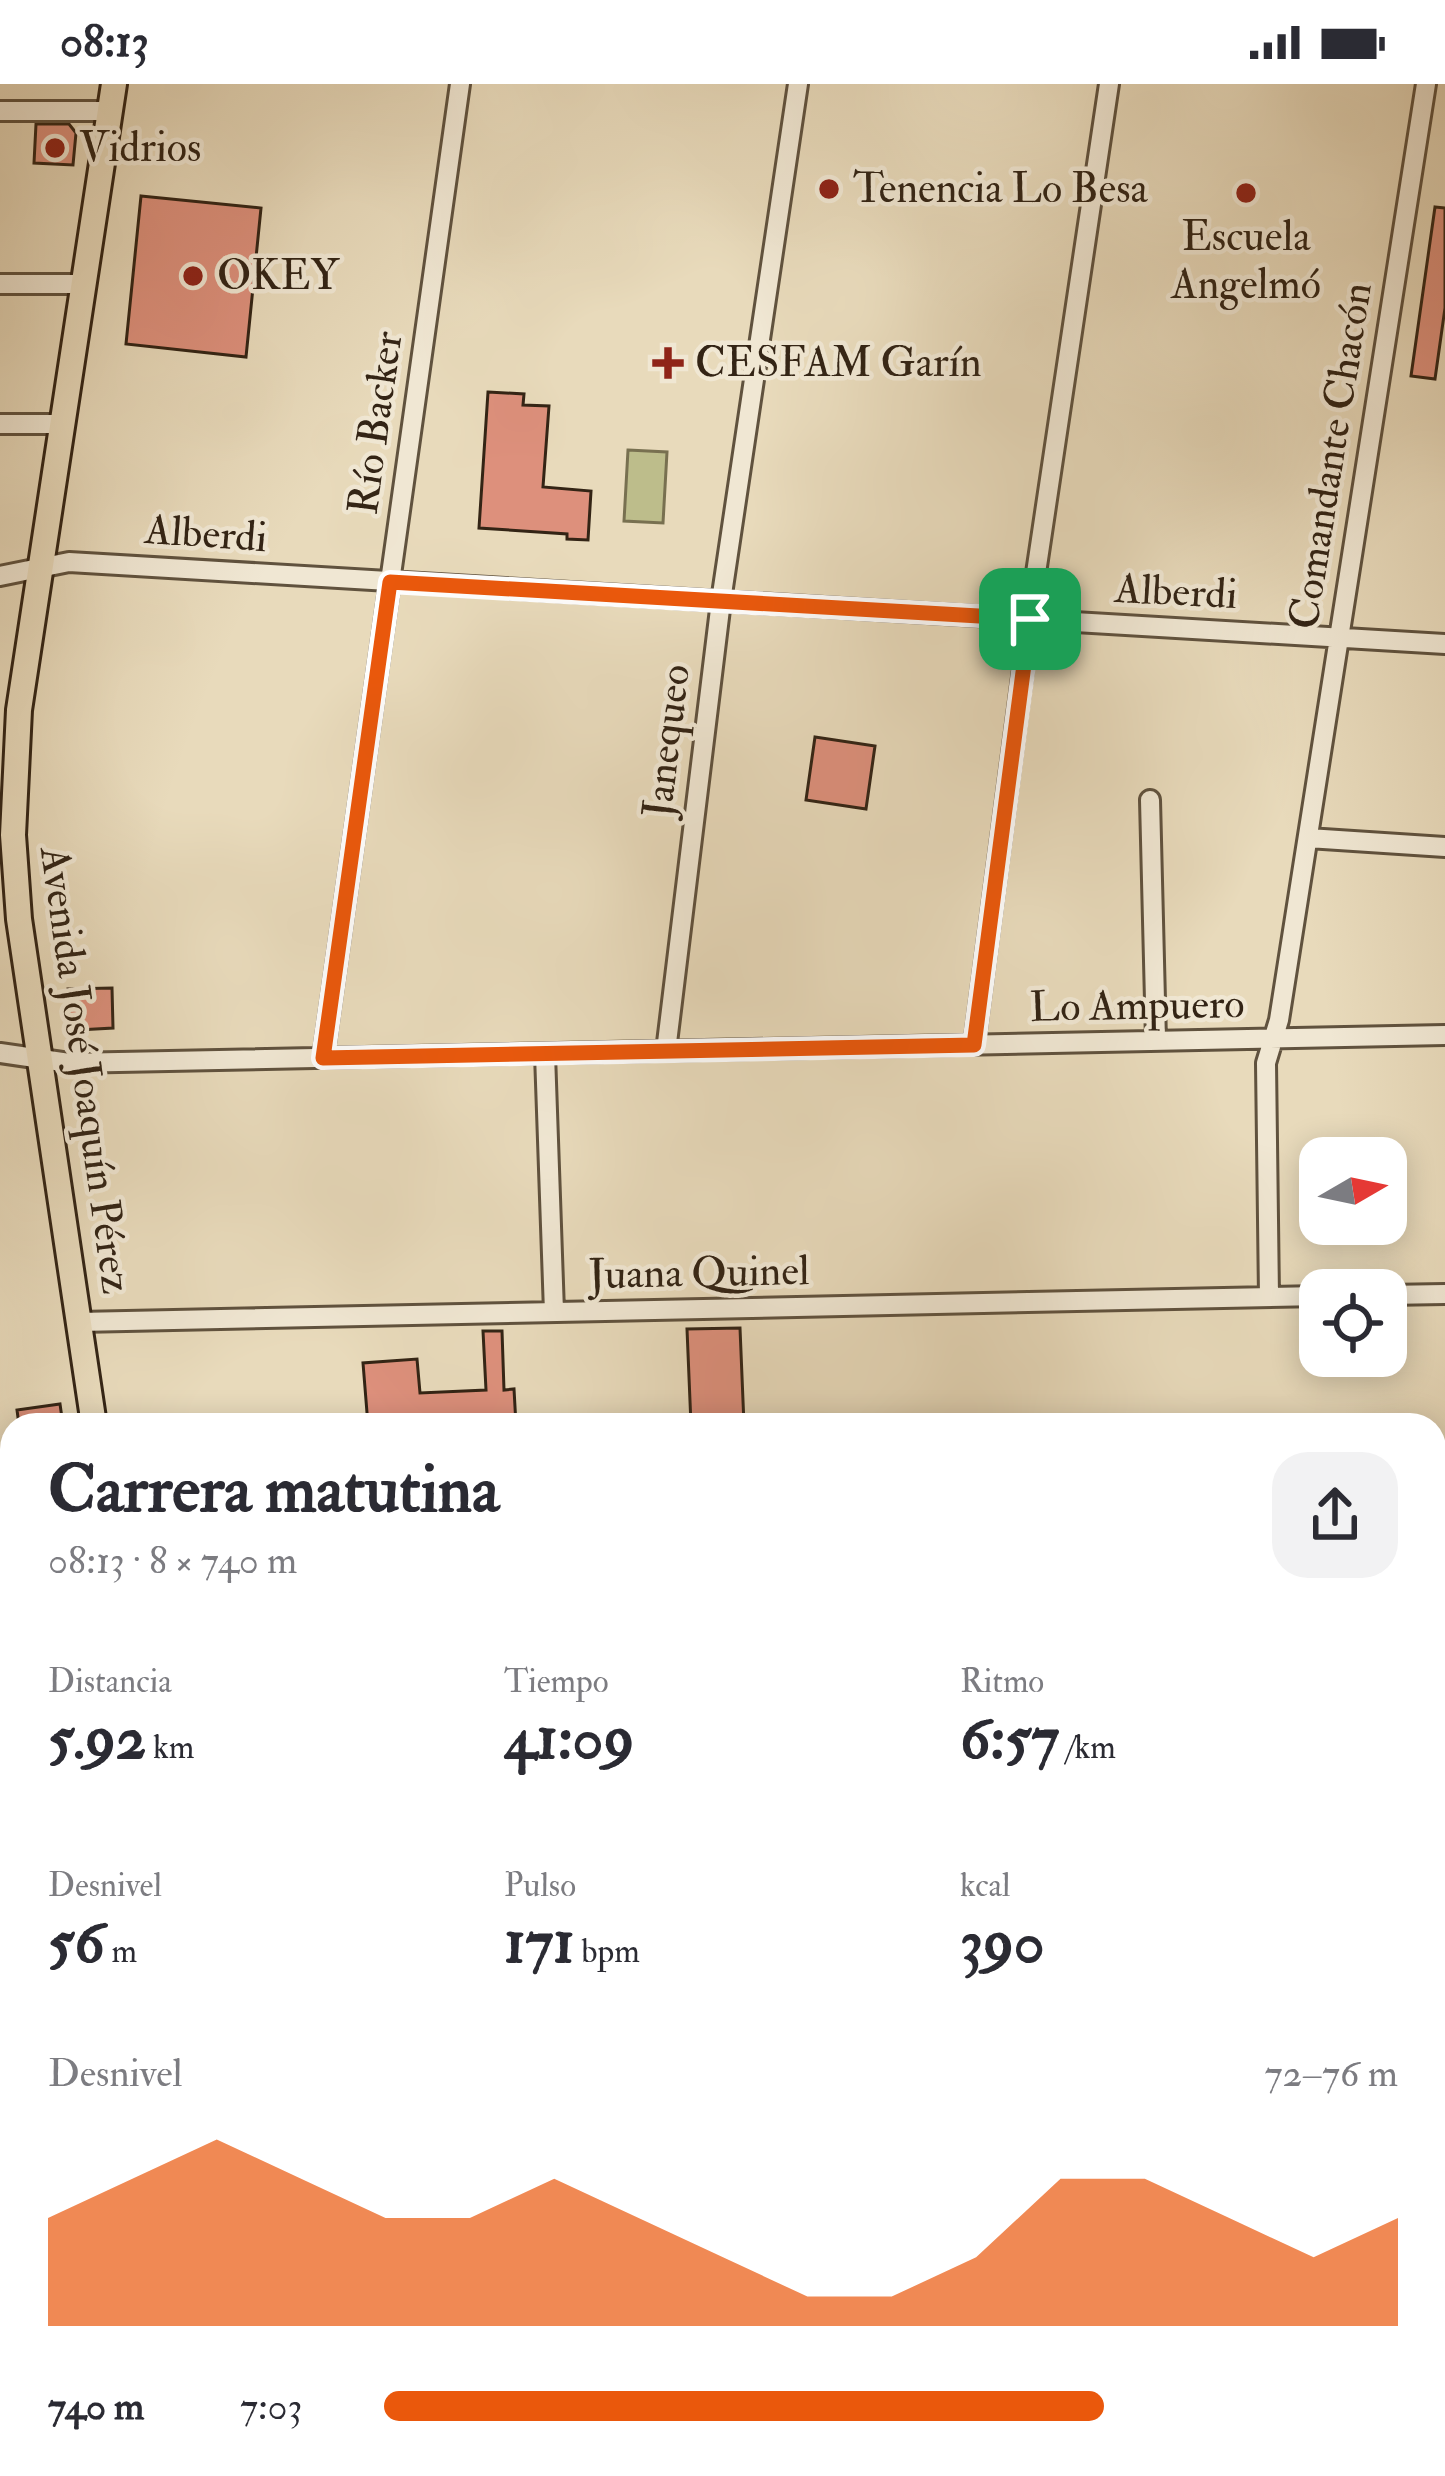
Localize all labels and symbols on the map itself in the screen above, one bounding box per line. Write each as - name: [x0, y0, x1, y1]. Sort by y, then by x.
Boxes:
- place label: Vidrios: [79, 122, 201, 174]
- marker: Vidrios: [42, 135, 68, 161]
- place label: Tenencia Lo Besa: [853, 163, 1149, 215]
- marker: Tenencia Lo Besa: [816, 176, 842, 202]
- marker: Escuela Angelmó: [1233, 180, 1259, 206]
- place label: Escuela Angelmó: [1170, 211, 1321, 311]
- place label: OKEY: [217, 250, 340, 302]
- marker: OKEY: [180, 263, 206, 289]
- street label: Comandante Chacón: [1278, 279, 1384, 633]
- street label: Río Backer: [337, 328, 415, 518]
- place label: CESFAM Garín: [695, 337, 982, 389]
- marker: CESFAM Garín: [652, 347, 684, 379]
- street label: Alberdi: [142, 504, 269, 564]
- street label: Alberdi: [1112, 563, 1239, 621]
- pin: [979, 568, 1081, 670]
- street label: Janequeo: [632, 661, 702, 822]
- street label: Avenida José Joaquín Pérez: [28, 842, 142, 1297]
- street label: Lo Ampuero: [1029, 978, 1245, 1034]
- north arrow: [1299, 1137, 1407, 1245]
- street label: Juana Quinel: [587, 1245, 810, 1301]

